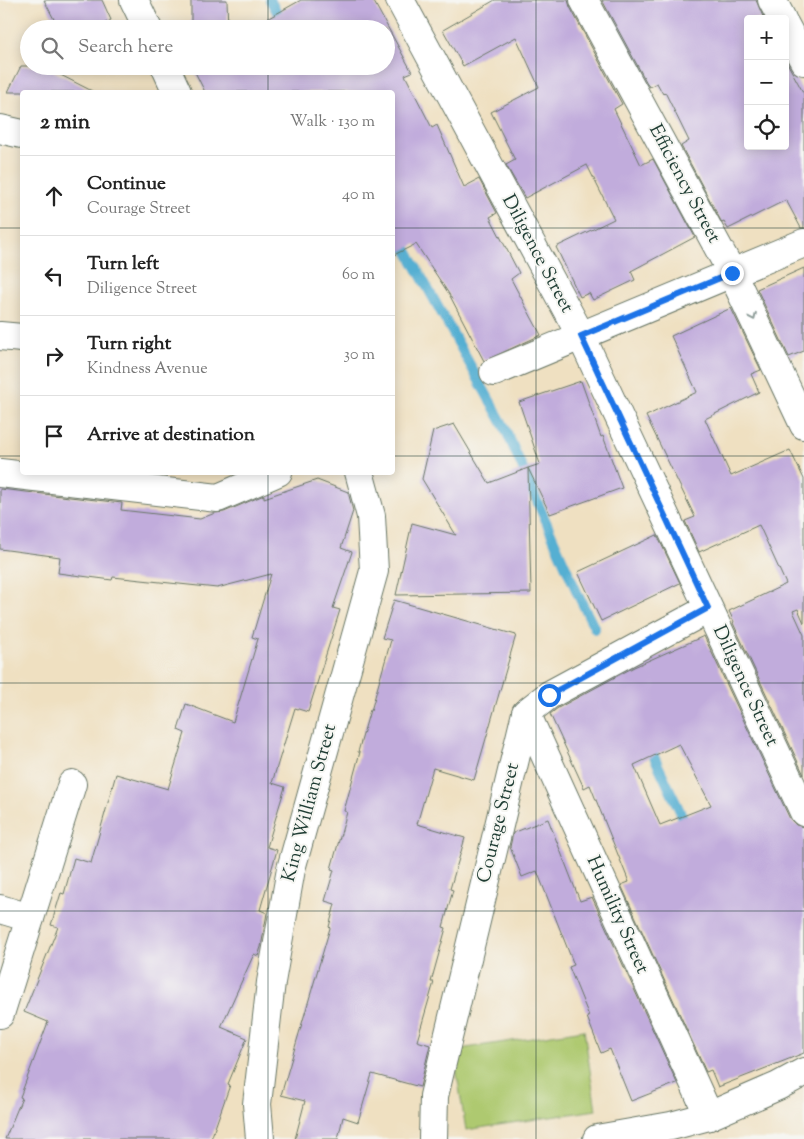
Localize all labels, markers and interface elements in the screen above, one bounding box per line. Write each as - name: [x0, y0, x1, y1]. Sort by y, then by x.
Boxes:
- map controls: [744, 15, 789, 150]
- button: +: [744, 15, 789, 60]
- search box: [20, 20, 395, 75]
- icon: search: [38, 34, 66, 62]
- text: Search here: [78, 34, 173, 61]
- button: −: [744, 60, 789, 105]
- button: locate: [744, 105, 789, 150]
- text: 2 min: [40, 108, 90, 138]
- text: Walk · 130 m: [290, 111, 375, 134]
- street label: Efficiency Street: [641, 120, 727, 249]
- text: Continue: [87, 171, 166, 198]
- icon: ahead: [40, 182, 68, 210]
- text: 40 m: [342, 184, 375, 207]
- street label: Diligence Street: [494, 190, 580, 318]
- text: Courage Street: [87, 198, 190, 221]
- text: Turn left: [87, 251, 159, 278]
- icon: left: [40, 262, 68, 290]
- route end: [721, 262, 744, 285]
- text: 60 m: [342, 264, 375, 287]
- text: Diligence Street: [87, 278, 197, 301]
- one-way arrow: [747, 312, 757, 321]
- text: Turn right: [87, 331, 171, 358]
- icon: right: [40, 342, 68, 370]
- text: 30 m: [344, 344, 375, 367]
- text: Kindness Avenue: [87, 358, 208, 381]
- icon: arrive: [40, 422, 68, 450]
- text: Arrive at destination: [87, 422, 255, 449]
- street label: Diligence Street: [705, 621, 785, 751]
- route start: [538, 684, 561, 707]
- street label: King William Street: [276, 721, 344, 885]
- street label: Courage Street: [471, 760, 527, 886]
- street label: Humility Street: [579, 852, 655, 979]

